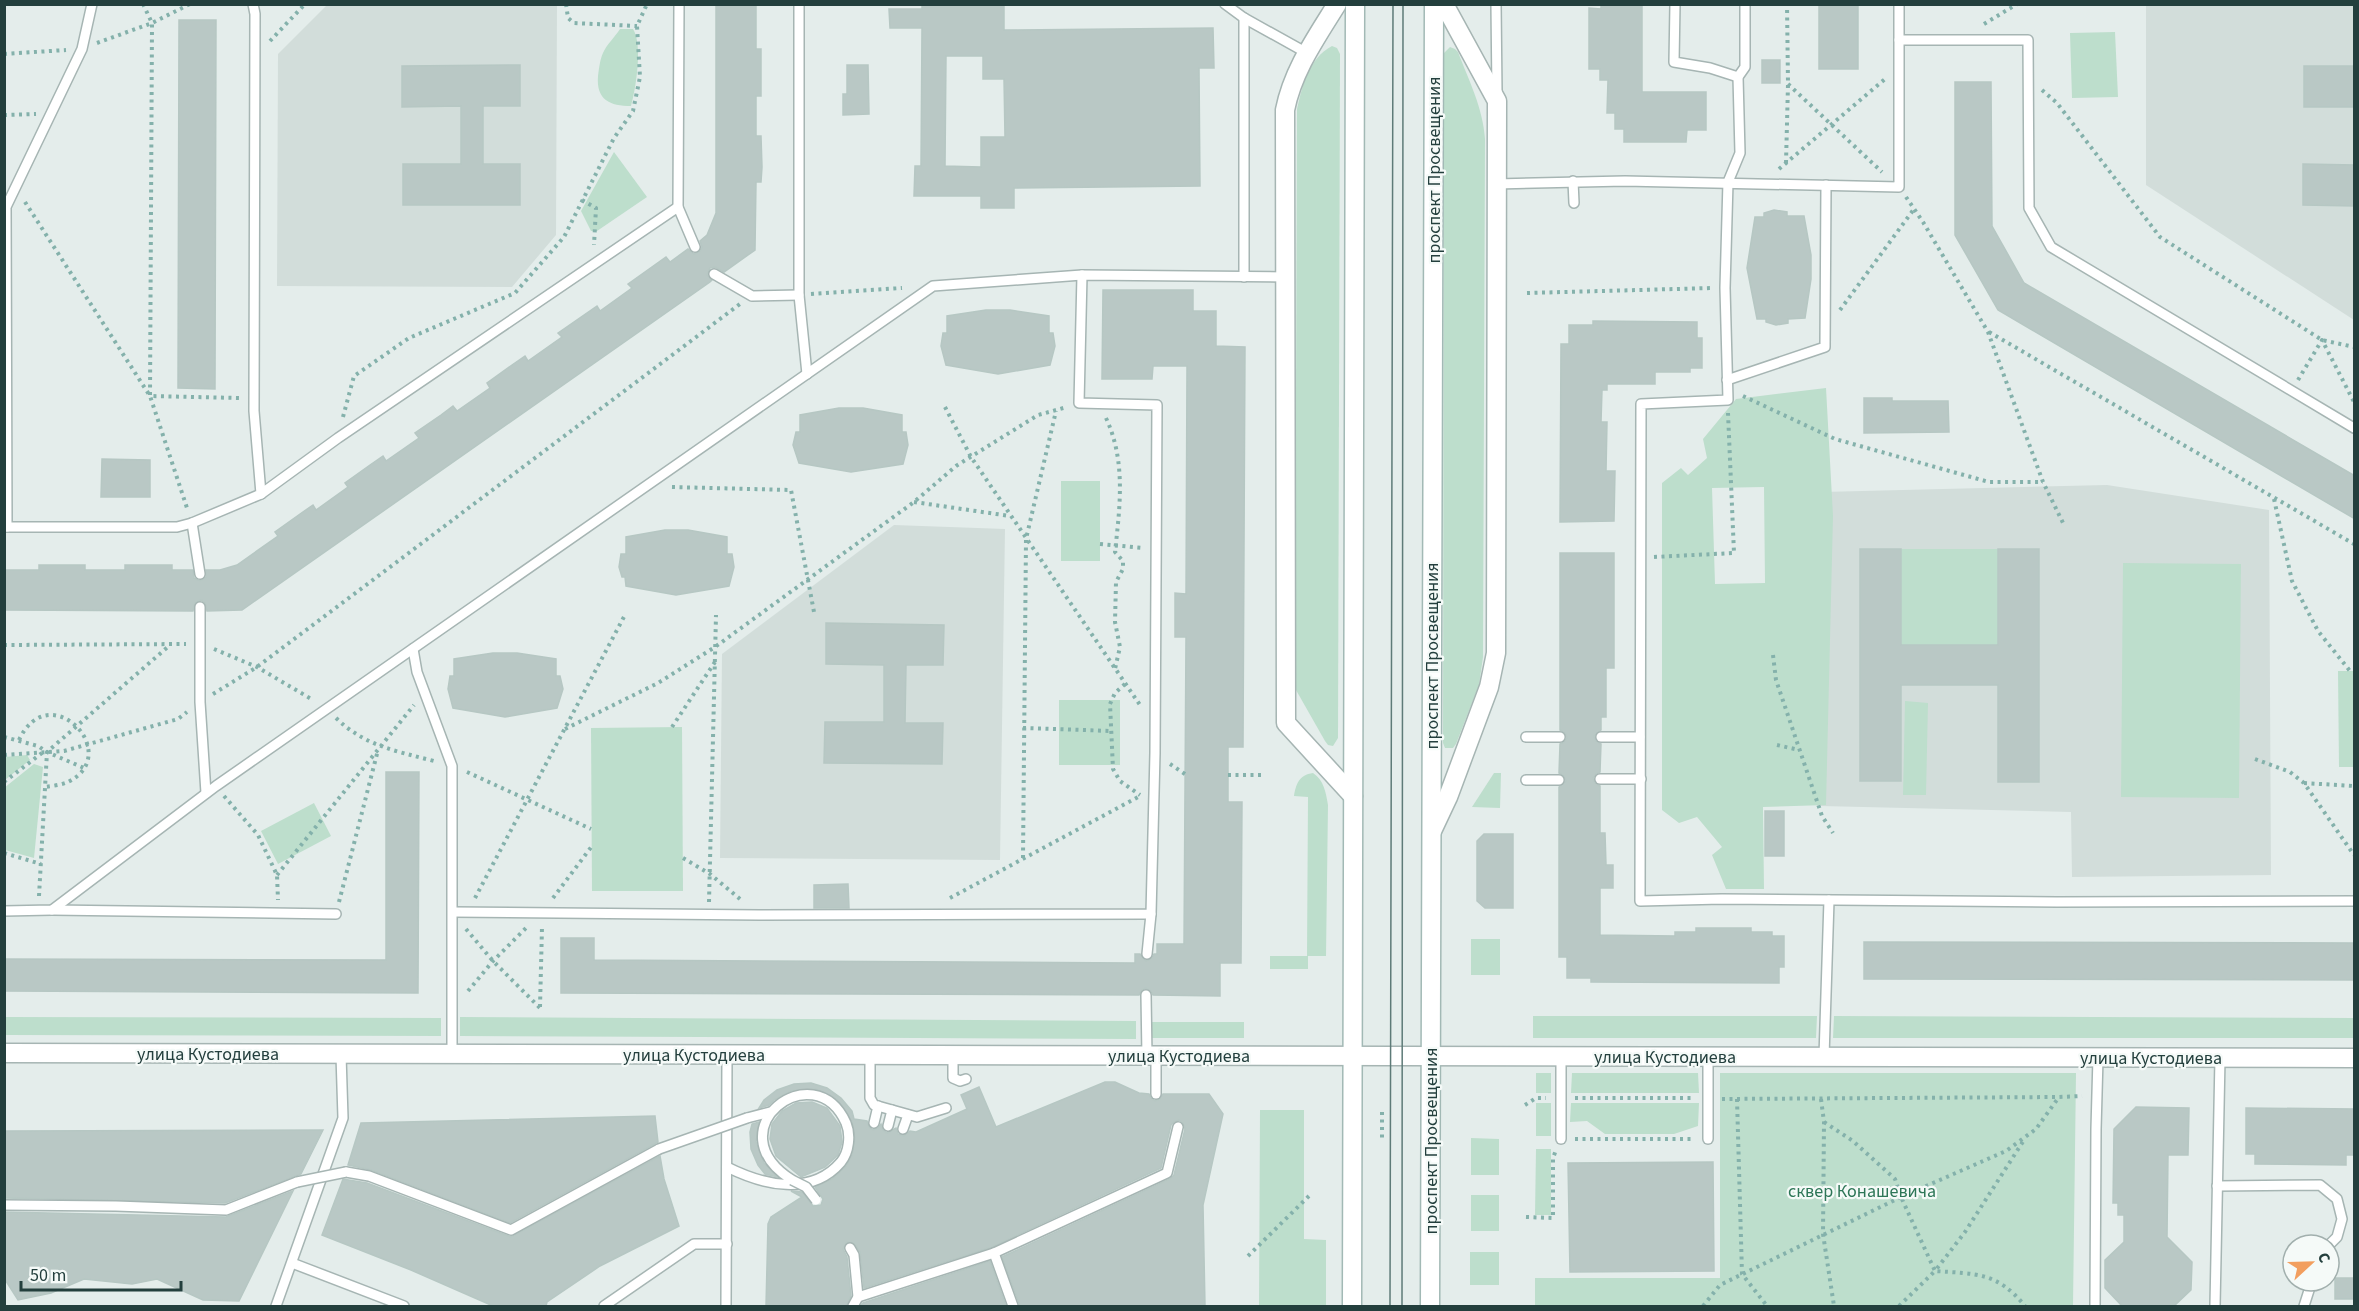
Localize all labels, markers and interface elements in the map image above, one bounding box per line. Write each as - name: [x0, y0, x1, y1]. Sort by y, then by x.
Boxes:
- street label: проспект Просвещения: [1422, 76, 1447, 264]
- street label: проспект Просвещения: [1420, 562, 1445, 750]
- street label: улица Кустодиева: [137, 1042, 279, 1067]
- street label: улица Кустодиева: [623, 1043, 765, 1068]
- street label: улица Кустодиева: [1108, 1044, 1250, 1069]
- street label: улица Кустодиева: [1594, 1045, 1736, 1070]
- street label: улица Кустодиева: [2080, 1046, 2222, 1071]
- street label: проспект Просвещения: [1419, 1047, 1444, 1235]
- park label: сквер Конашевича: [1788, 1179, 1936, 1204]
- north arrow: [2281, 1233, 2341, 1293]
- text: С: [2312, 1249, 2336, 1266]
- scale bar: [21, 1254, 182, 1292]
- text: 50 m: [30, 1263, 66, 1288]

